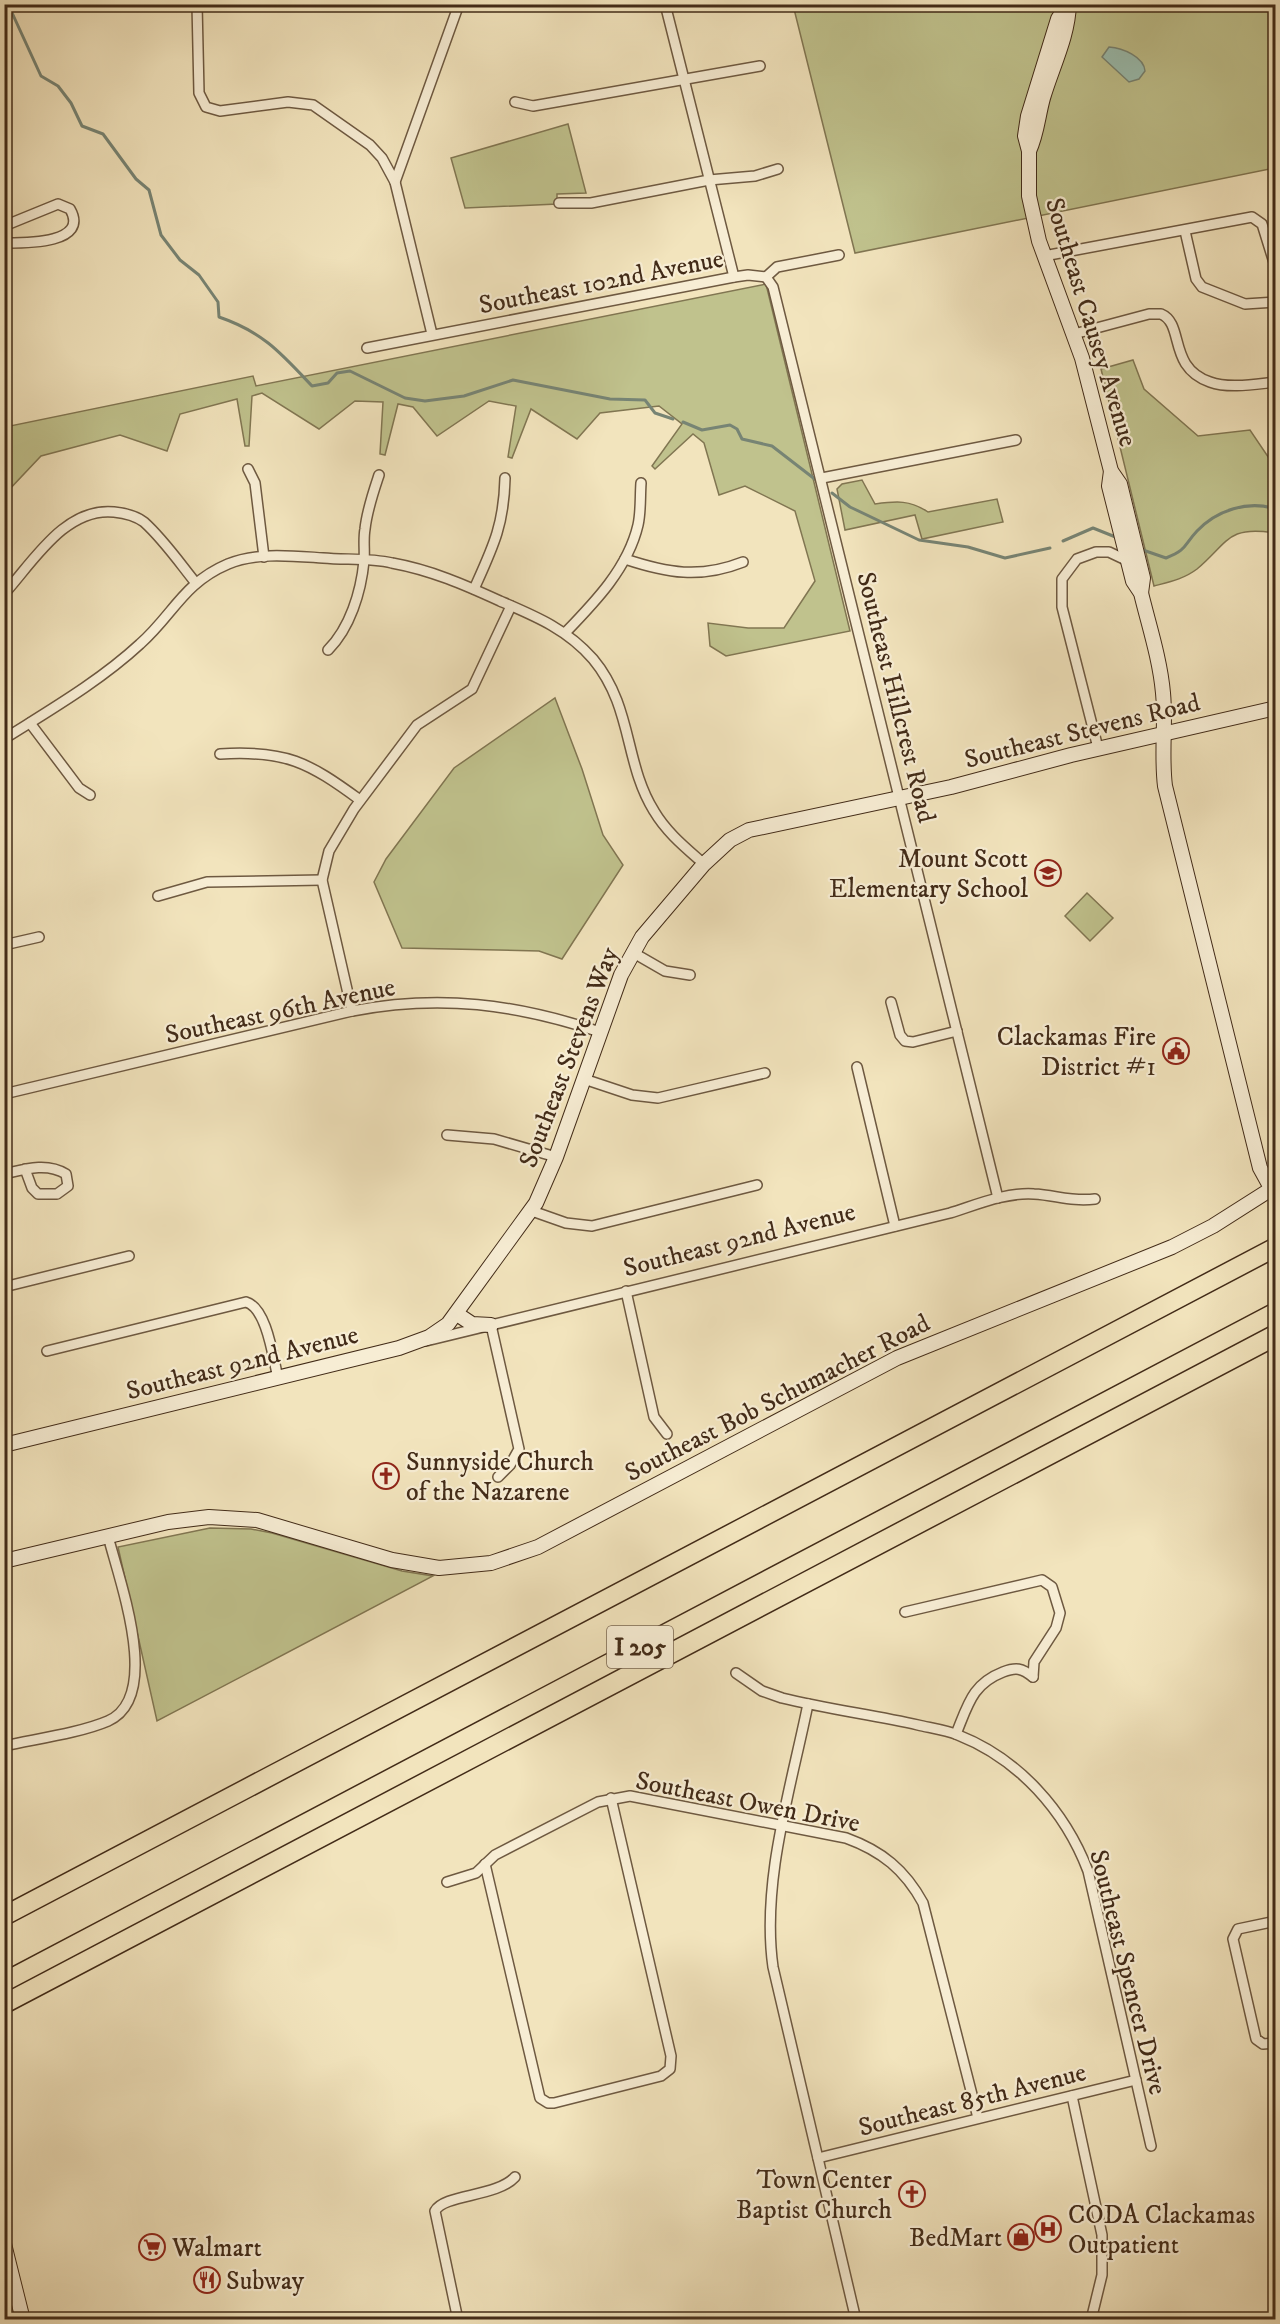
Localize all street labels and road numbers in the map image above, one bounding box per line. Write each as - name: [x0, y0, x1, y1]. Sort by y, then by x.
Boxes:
- street label: Southeast Causey Avenue: [1037, 194, 1144, 451]
- street label: Southeast 102nd Avenue: [476, 243, 726, 322]
- street label: Southeast Hillcrest Road: [848, 569, 943, 826]
- street label: Southeast Stevens Road: [961, 686, 1204, 777]
- street label: Southeast Stevens Way: [512, 942, 627, 1172]
- street label: Southeast 96th Avenue: [162, 971, 398, 1052]
- street label: Southeast 92nd Avenue: [620, 1196, 859, 1285]
- street label: Southeast Bob Schumacher Road: [620, 1307, 936, 1490]
- street label: Southeast 92nd Avenue: [123, 1319, 362, 1408]
- road number: I 205: [607, 1626, 673, 1668]
- street label: Southeast Owen Drive: [633, 1765, 863, 1840]
- street label: Southeast Spencer Drive: [1081, 1847, 1174, 2098]
- street label: Southeast 85th Avenue: [855, 2056, 1090, 2145]

